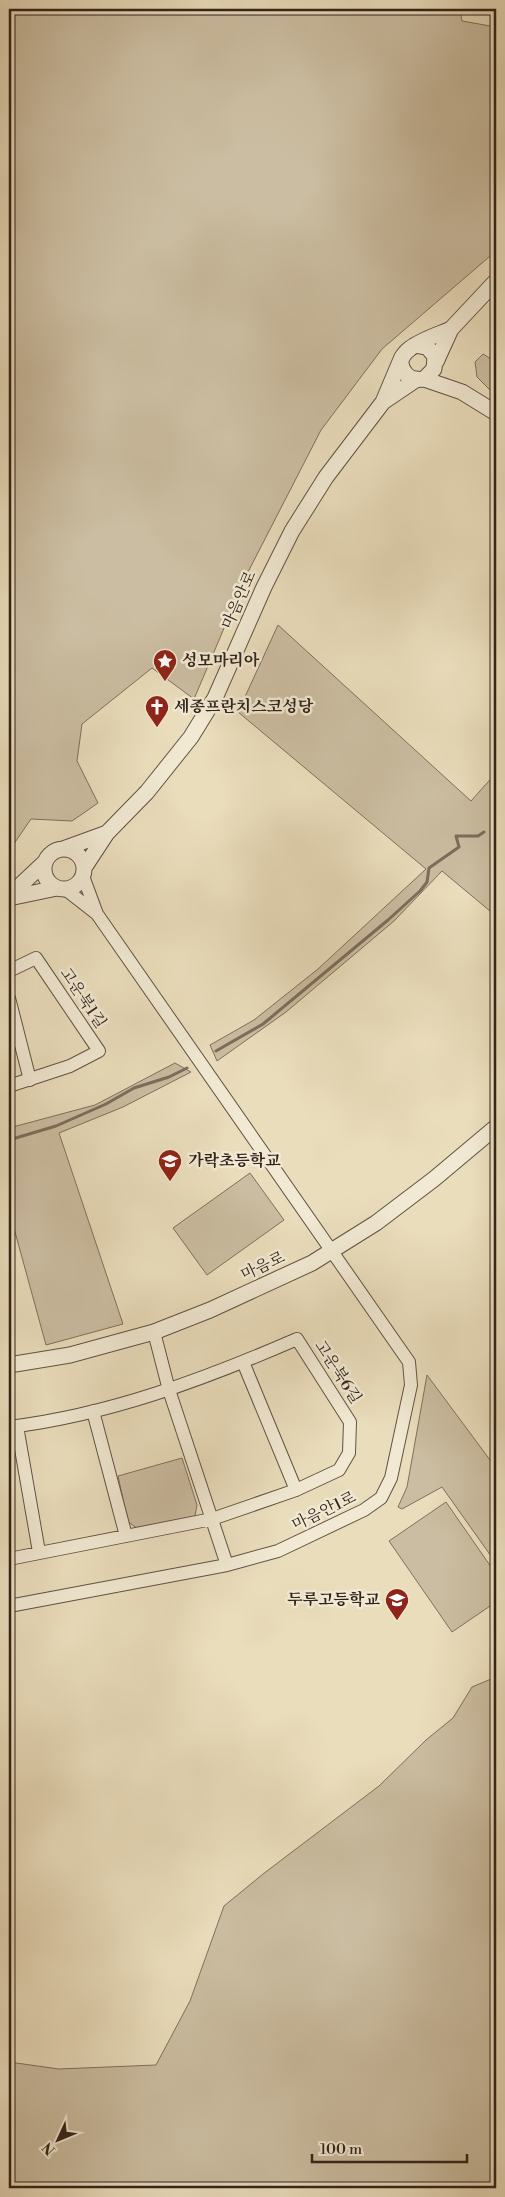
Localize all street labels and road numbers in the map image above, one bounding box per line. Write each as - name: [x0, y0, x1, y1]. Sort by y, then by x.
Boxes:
- street label: 마음안로: [217, 567, 261, 632]
- street label: 고운북1길: [55, 964, 111, 1032]
- street label: 마음로: [238, 1247, 289, 1285]
- street label: 고운북6길: [310, 1337, 366, 1407]
- street label: 마음안1로: [289, 1487, 360, 1535]

